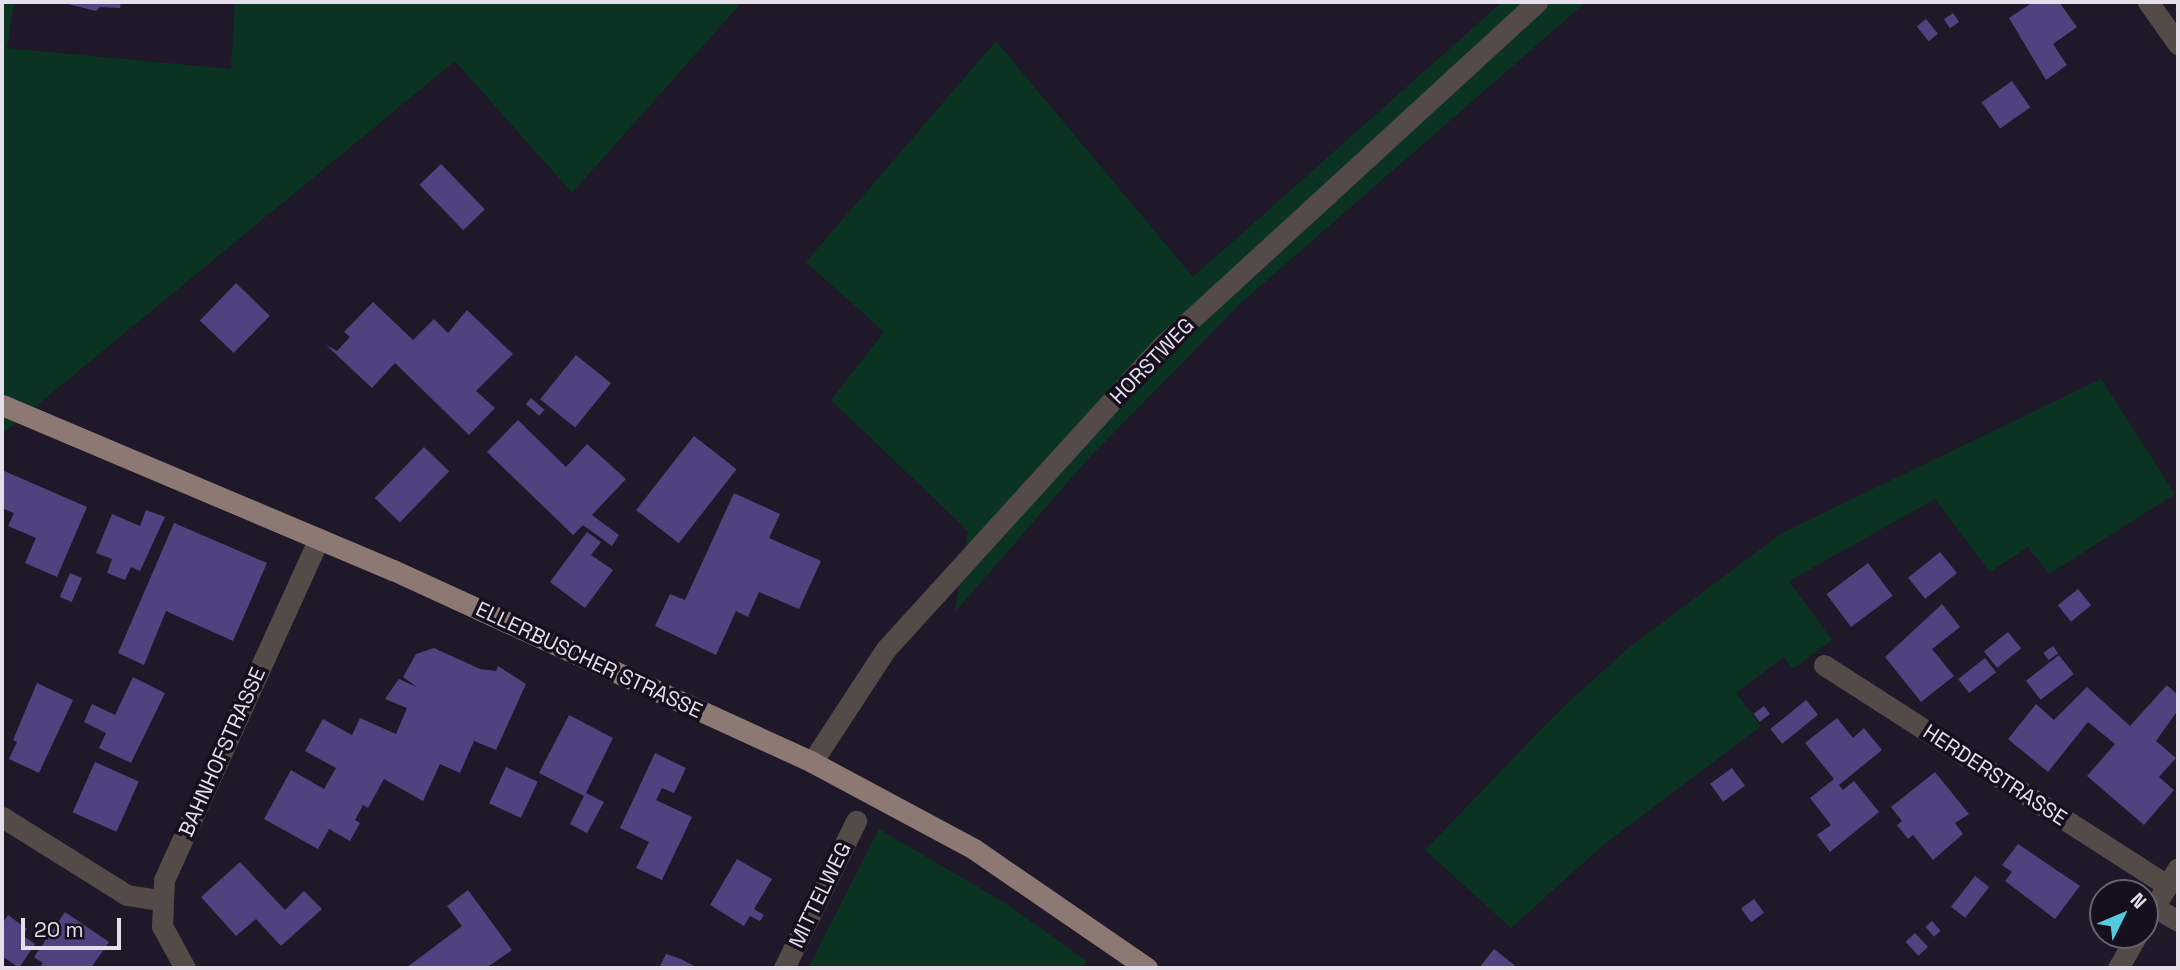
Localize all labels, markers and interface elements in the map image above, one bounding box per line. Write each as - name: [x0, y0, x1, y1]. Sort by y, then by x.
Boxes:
- street label: HORSTWEG: [1105, 313, 1199, 409]
- street label: ELLERBUSCHER STRASSE: [472, 596, 706, 724]
- street label: BAHNHOFSTRASSE: [173, 664, 271, 840]
- street label: HERDERSTRASSE: [1918, 719, 2072, 831]
- street label: MITTELWEG: [784, 838, 856, 952]
- north arrow: [2089, 879, 2159, 949]
- text: N: [2125, 888, 2152, 914]
- scale bar: [24, 904, 124, 948]
- text: 20 m: [34, 916, 84, 943]

